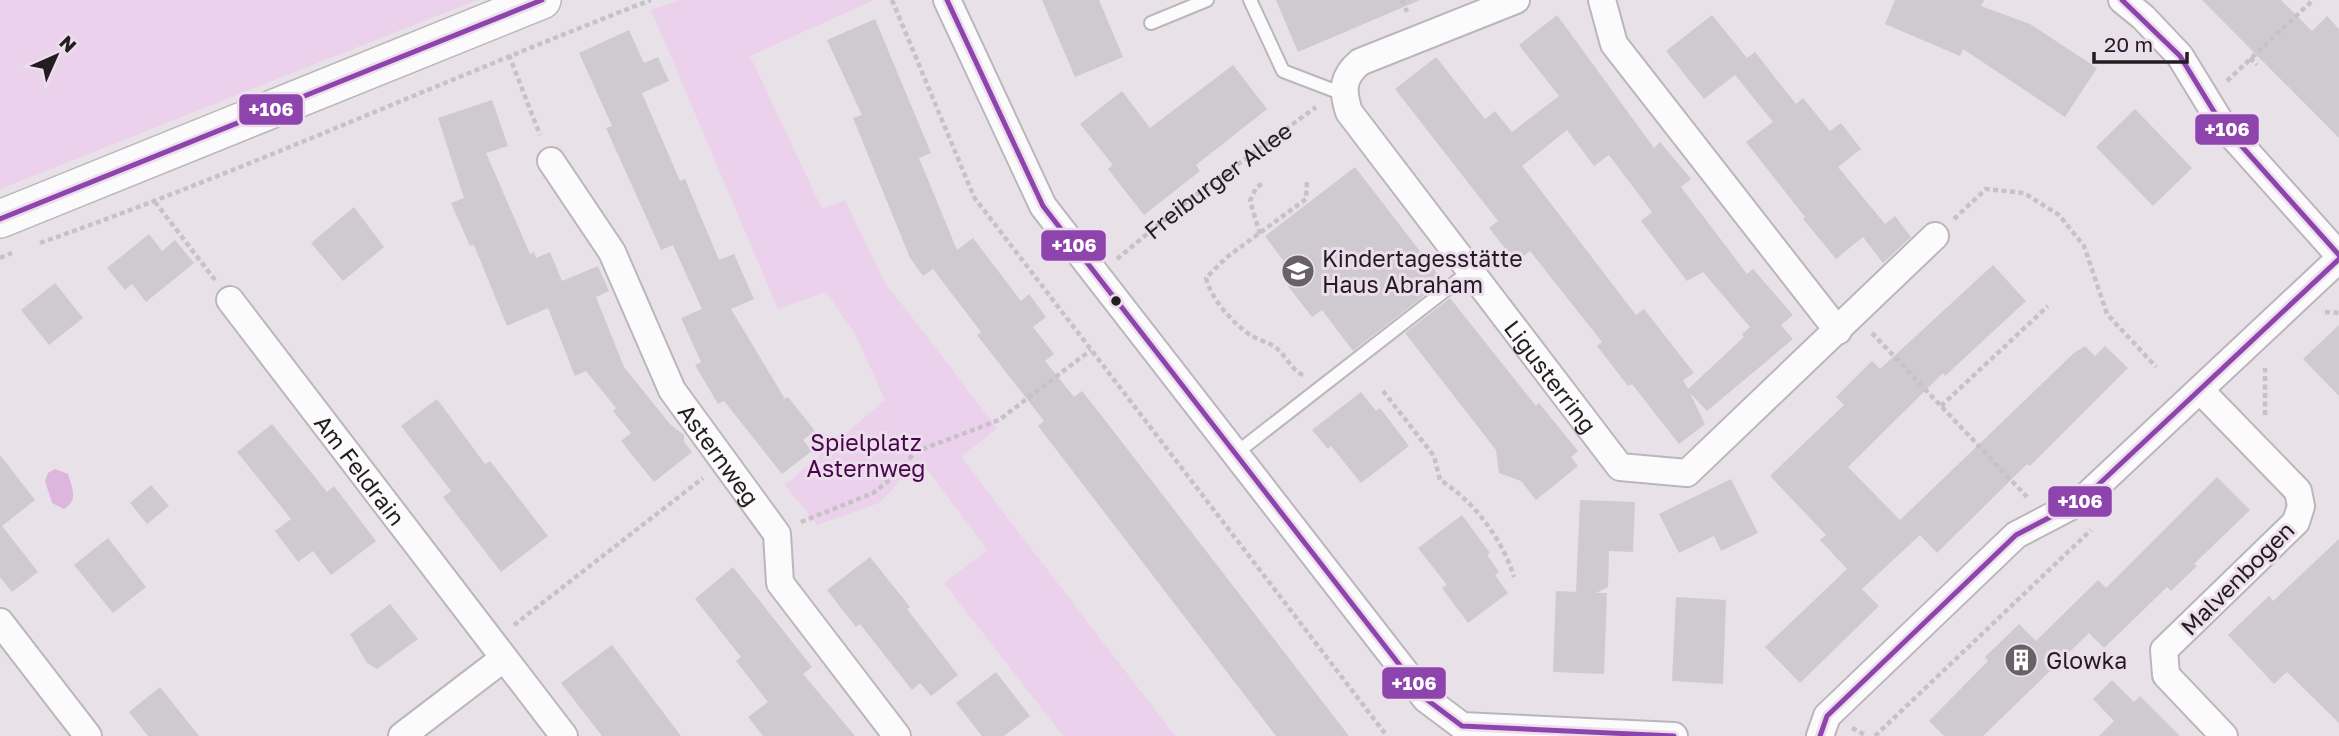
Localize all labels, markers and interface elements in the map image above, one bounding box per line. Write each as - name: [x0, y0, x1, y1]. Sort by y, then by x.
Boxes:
- north arrow: [21, 21, 91, 91]
- scale bar: [2094, 21, 2187, 65]
- text: N: [55, 30, 82, 57]
- text: 20 m: [2104, 31, 2153, 57]
- line badge: +106: [238, 93, 304, 126]
- text: +106: [248, 97, 294, 120]
- line badge: +106: [2194, 113, 2260, 146]
- street label: Freiburger Allee: [1138, 116, 1297, 245]
- text: +106: [2204, 117, 2250, 140]
- line badge: +106: [1040, 229, 1107, 262]
- text: +106: [1051, 233, 1097, 256]
- place label: Kindertagesstätte Haus Abraham: [1322, 244, 1523, 298]
- school or university icon: Kindertagesstätte Haus Abraham: [1279, 252, 1317, 290]
- unlabelled marker: [1109, 294, 1123, 308]
- street label: Ligusterring: [1499, 314, 1603, 438]
- street label: Asternweg: [673, 398, 765, 511]
- street label: Am Feldrain: [309, 409, 411, 531]
- park label: Spielplatz Asternweg: [807, 428, 925, 482]
- line badge: +106: [2047, 485, 2113, 518]
- text: +106: [2057, 489, 2103, 512]
- street label: Malvenbogen: [2174, 515, 2300, 641]
- building icon: Glowka: [2002, 641, 2040, 679]
- place label: Glowka: [2046, 646, 2127, 674]
- line badge: +106: [1381, 666, 1447, 700]
- text: +106: [1391, 671, 1437, 694]

